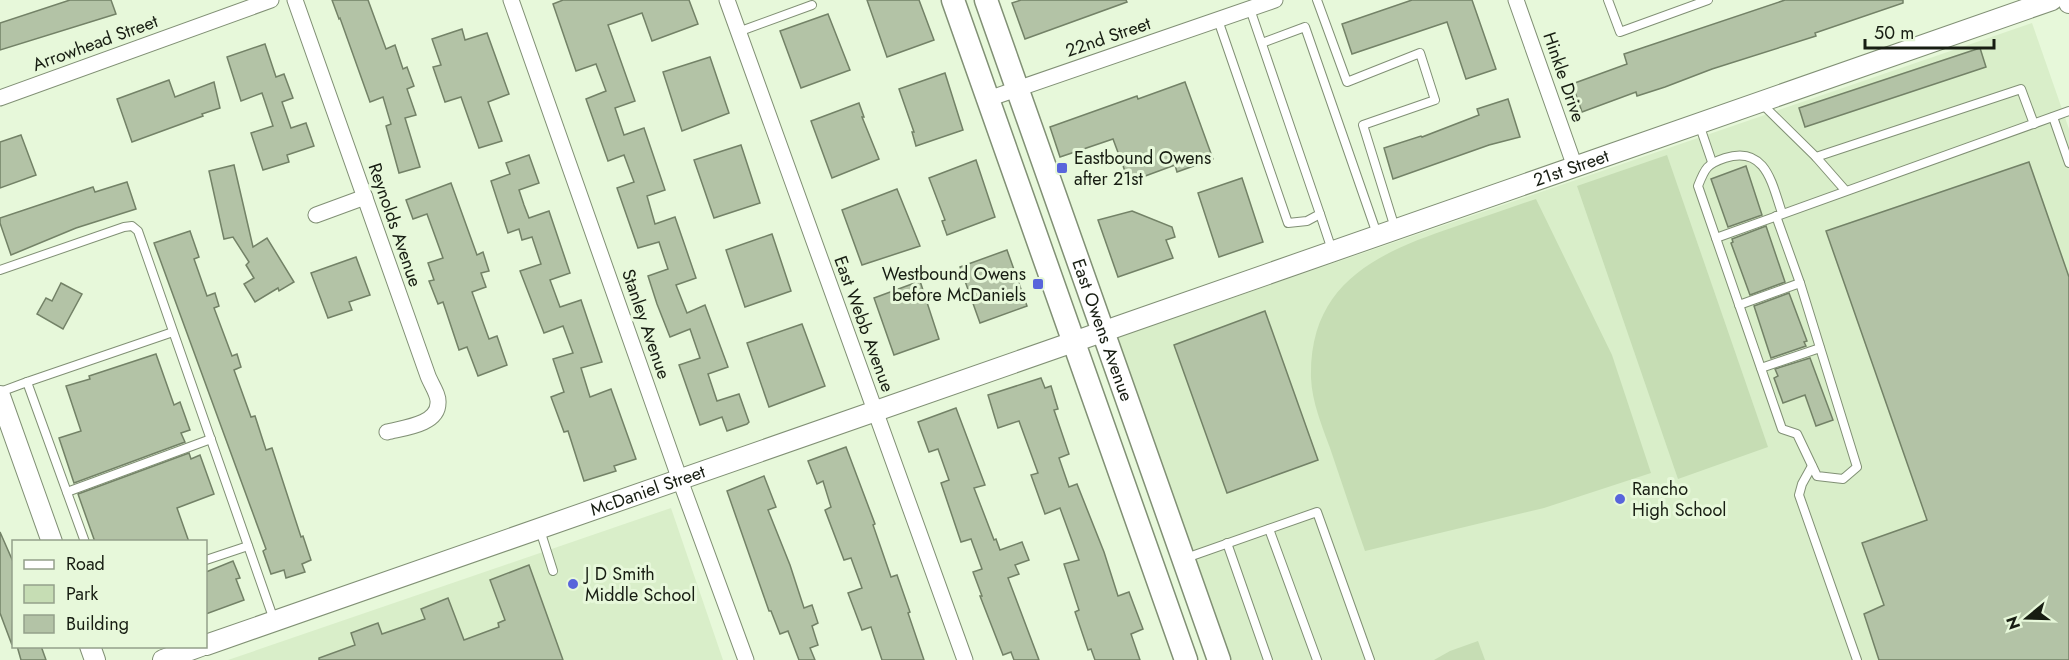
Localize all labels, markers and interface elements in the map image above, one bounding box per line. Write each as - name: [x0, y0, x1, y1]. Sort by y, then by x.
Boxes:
- street label: Arrowhead Street: [29, 8, 162, 78]
- street label: 22nd Street: [1062, 10, 1155, 64]
- scale bar: [1865, 12, 1994, 50]
- text: 50 m: [1874, 20, 1914, 46]
- street label: Hinkle Drive: [1536, 28, 1592, 126]
- street label: 21st Street: [1530, 143, 1613, 193]
- place label: Eastbound Owens after 21st: [1074, 145, 1211, 192]
- street label: Reynolds Avenue: [362, 160, 428, 290]
- marker: Eastbound Owens after 21st: [1055, 161, 1069, 175]
- street label: East Webb Avenue: [827, 252, 901, 396]
- street label: East Owens Avenue: [1065, 255, 1140, 405]
- place label: Westbound Owens before McDaniels: [882, 261, 1026, 308]
- street label: Stanley Avenue: [615, 265, 677, 383]
- marker: Westbound Owens before McDaniels: [1031, 277, 1045, 291]
- street label: McDaniel Street: [587, 458, 709, 523]
- place label: Rancho High School: [1632, 476, 1726, 523]
- marker: Rancho High School: [1613, 492, 1627, 506]
- legend: [12, 540, 207, 648]
- text: Road: [66, 551, 105, 577]
- place label: J D Smith Middle School: [583, 561, 695, 608]
- marker: J D Smith Middle School: [566, 577, 580, 591]
- text: Park: [66, 581, 98, 607]
- north arrow: [1997, 588, 2057, 648]
- text: Building: [66, 611, 129, 637]
- text: N: [2000, 613, 2026, 632]

